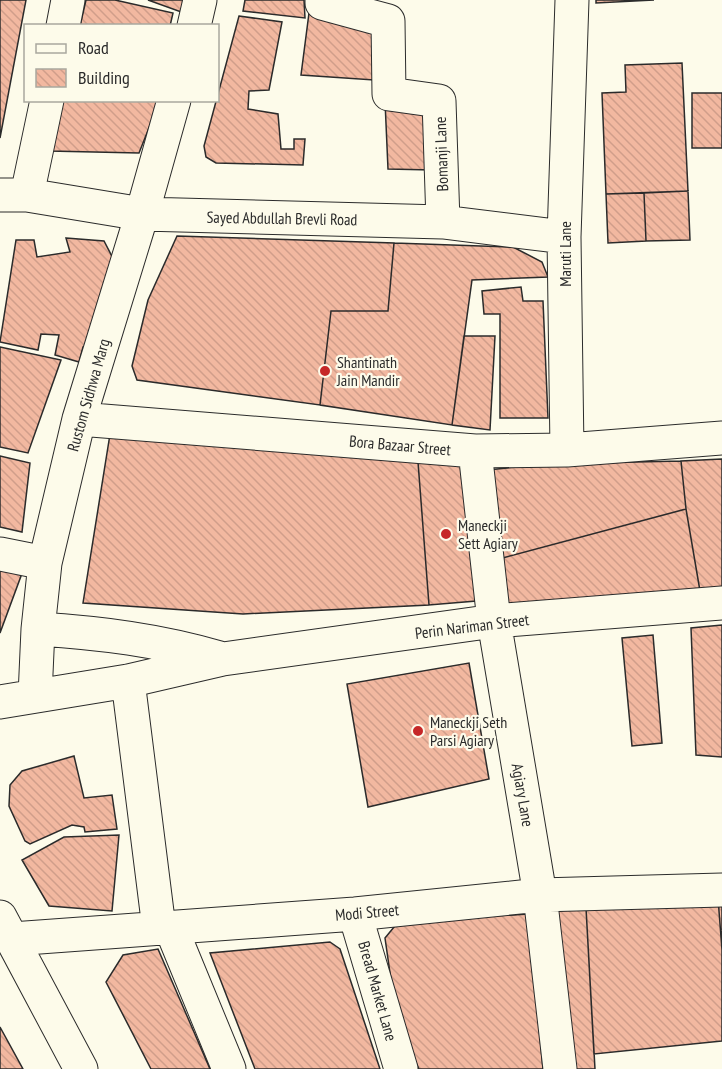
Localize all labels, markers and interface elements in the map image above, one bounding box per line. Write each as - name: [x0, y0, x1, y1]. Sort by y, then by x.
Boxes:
- legend: [24, 24, 219, 102]
- text: Road: [78, 36, 109, 59]
- text: Building: [78, 66, 130, 89]
- street label: Bomanji Lane: [430, 116, 452, 192]
- street label: Sayed Abdullah Brevli Road: [206, 207, 358, 229]
- street label: Maruti Lane: [555, 221, 575, 287]
- street label: Rustom Sidhwa Marg: [62, 336, 114, 454]
- place label: Shantinath Jain Mandir: [336, 352, 400, 390]
- marker: Shantinath Jain Mandir: [318, 364, 332, 378]
- street label: Bora Bazaar Street: [348, 431, 452, 459]
- place label: Maneckji Sett Agiary: [458, 515, 518, 553]
- marker: Maneckji Sett Agiary: [439, 527, 453, 541]
- street label: Perin Nariman Street: [414, 609, 531, 643]
- place label: Maneckji Seth Parsi Agiary: [430, 712, 507, 750]
- marker: Maneckji Seth Parsi Agiary: [411, 724, 425, 738]
- street label: Agiary Lane: [508, 762, 538, 828]
- street label: Modi Street: [334, 899, 400, 925]
- street label: Bread Market Lane: [354, 939, 402, 1043]

